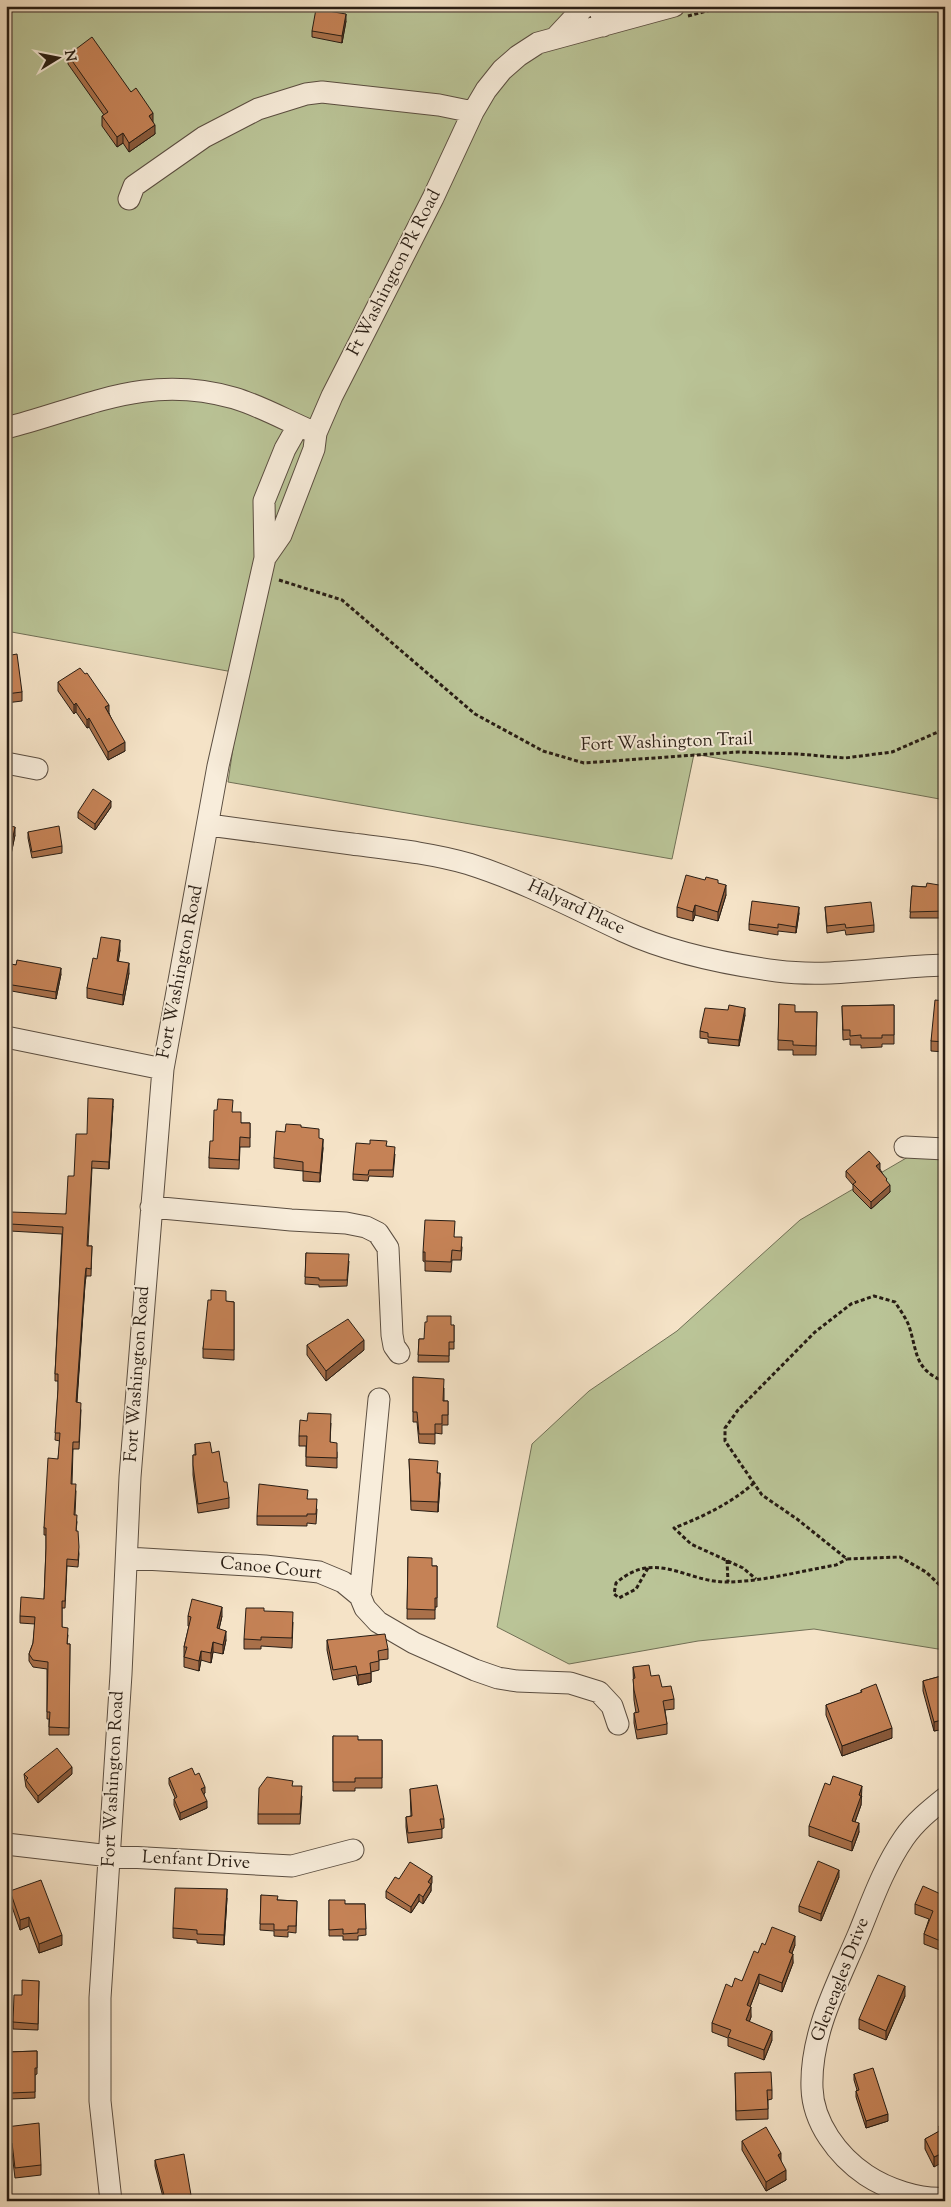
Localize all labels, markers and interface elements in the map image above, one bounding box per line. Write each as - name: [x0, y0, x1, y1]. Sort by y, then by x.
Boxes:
- north arrow: [32, 32, 82, 82]
- text: N: [58, 49, 80, 63]
- street label: Ft Washington Pk Road: [342, 185, 448, 361]
- street label: Fort Washington Trail: [580, 727, 754, 759]
- street label: Halyard Place: [523, 874, 629, 942]
- street label: Fort Washington Road: [151, 883, 211, 1061]
- street label: Fort Washington Road: [119, 1285, 157, 1463]
- street label: Canoe Court: [219, 1551, 323, 1587]
- street label: Fort Washington Road: [96, 1690, 132, 1868]
- street label: Lenfant Drive: [141, 1845, 251, 1877]
- street label: Gleneagles Drive: [805, 1914, 877, 2046]

